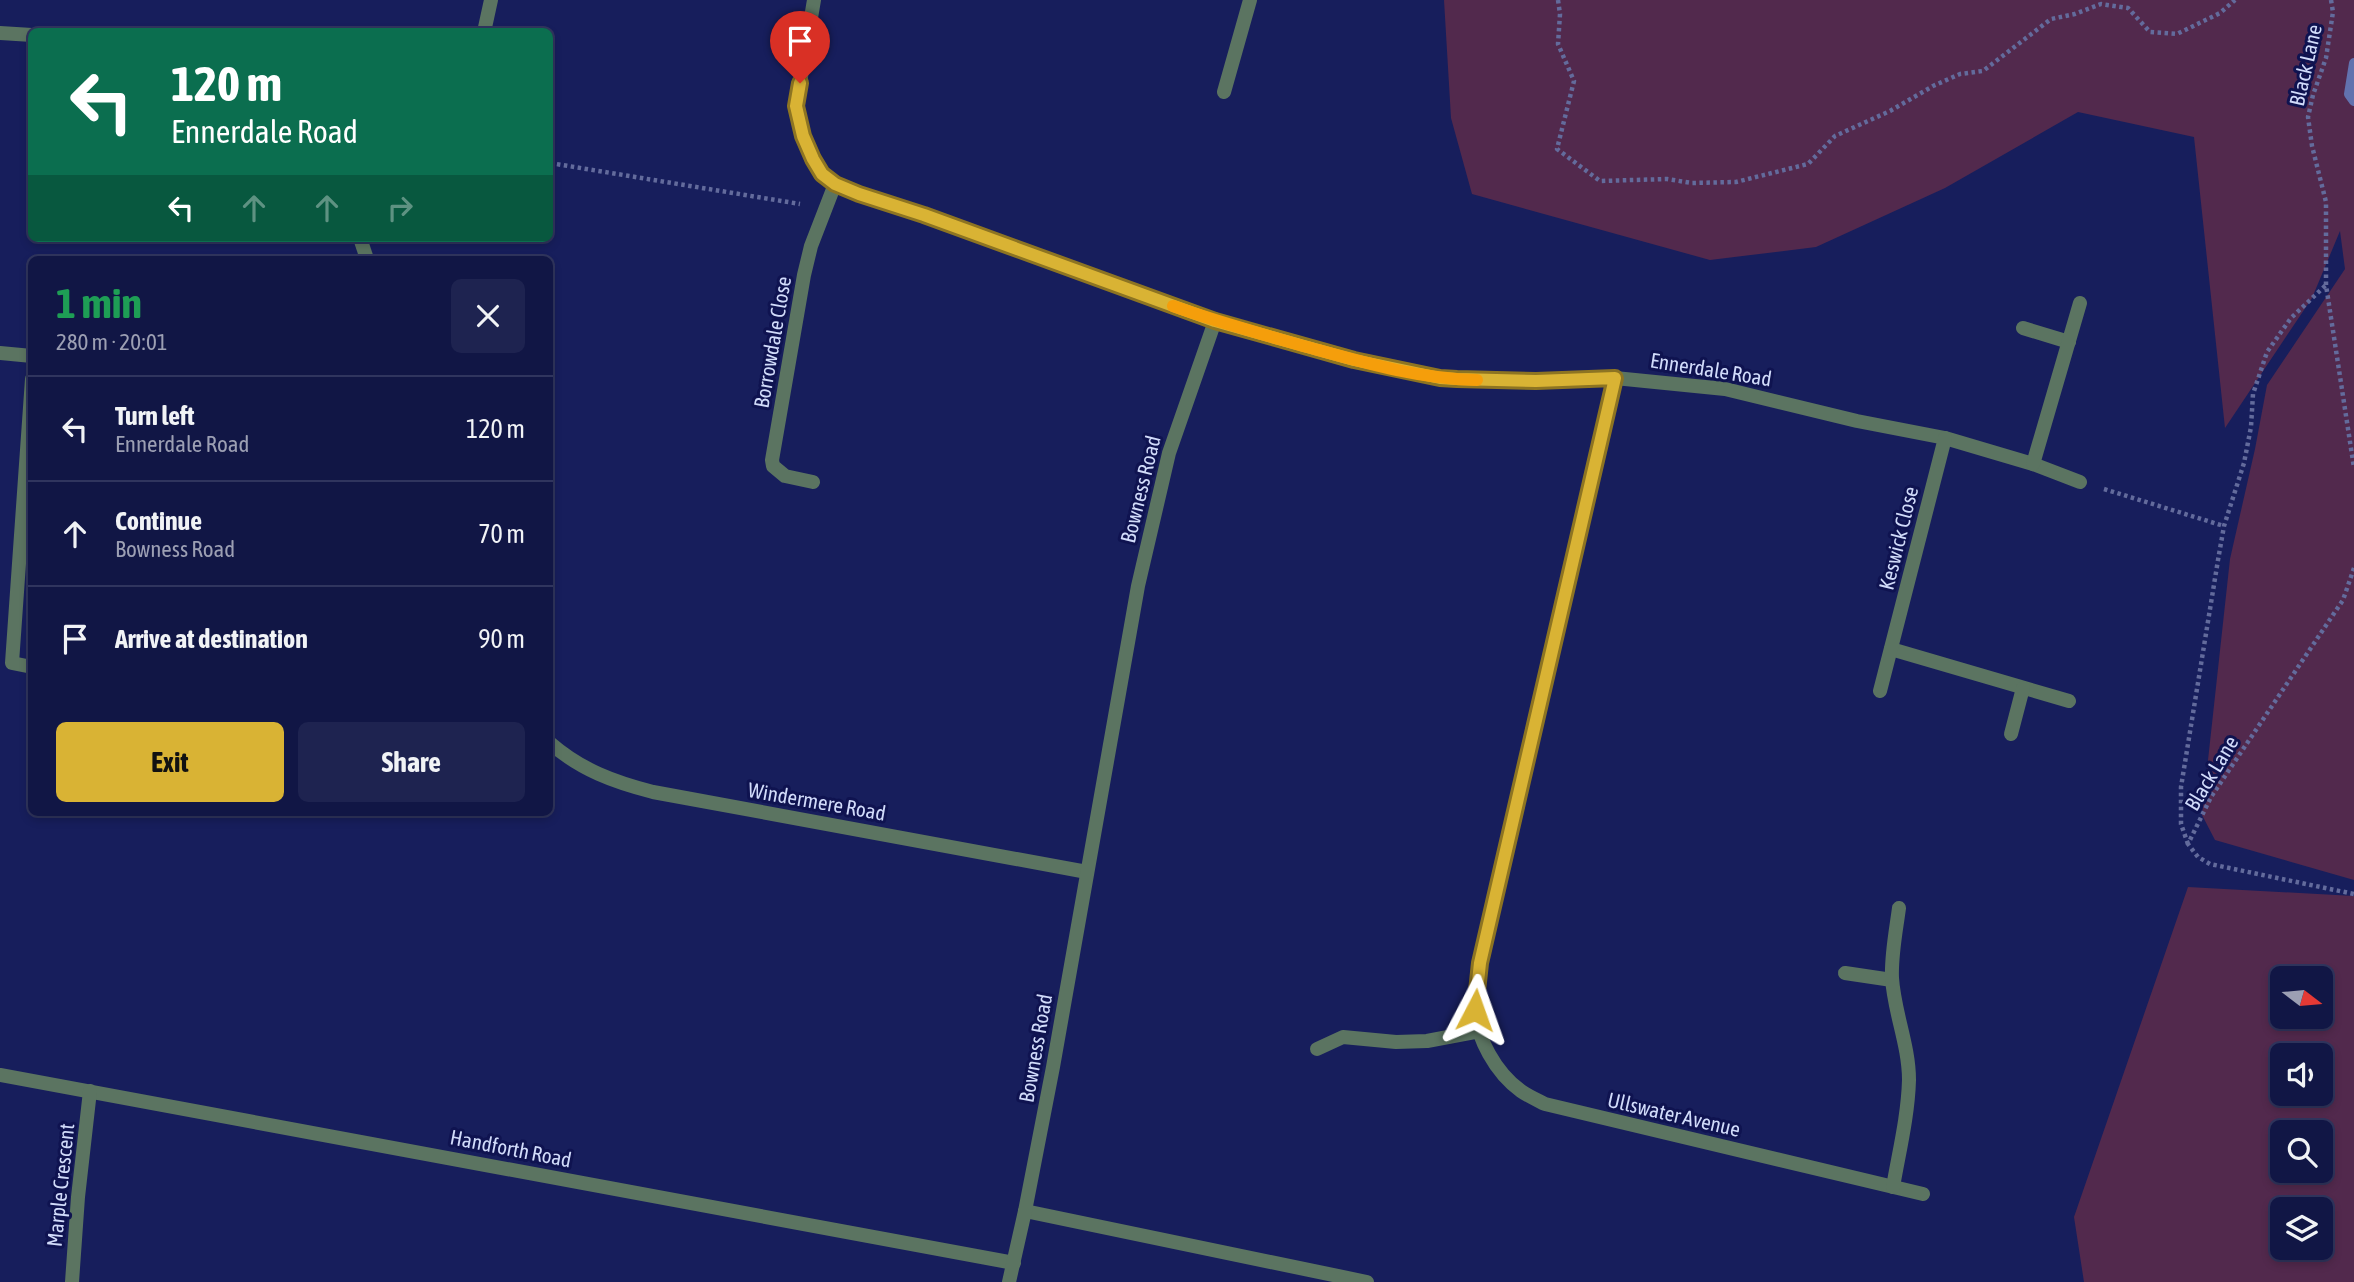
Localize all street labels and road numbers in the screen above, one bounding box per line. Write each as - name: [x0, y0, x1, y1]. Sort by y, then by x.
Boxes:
- street label: Black Lane: [2284, 22, 2326, 108]
- street label: Borrowdale Close: [749, 274, 795, 410]
- street label: Ennerdale Road: [1649, 348, 1773, 390]
- street label: Bowness Road: [1115, 433, 1165, 545]
- street label: Keswick Close: [1874, 484, 1922, 592]
- street label: Black Lane: [2179, 731, 2243, 815]
- street label: Windermere Road: [746, 777, 888, 825]
- street label: Bowness Road: [1014, 992, 1056, 1104]
- street label: Ullswater Avenue: [1605, 1087, 1743, 1141]
- street label: Marple Crescent: [42, 1122, 78, 1248]
- street label: Handforth Road: [448, 1124, 574, 1172]

